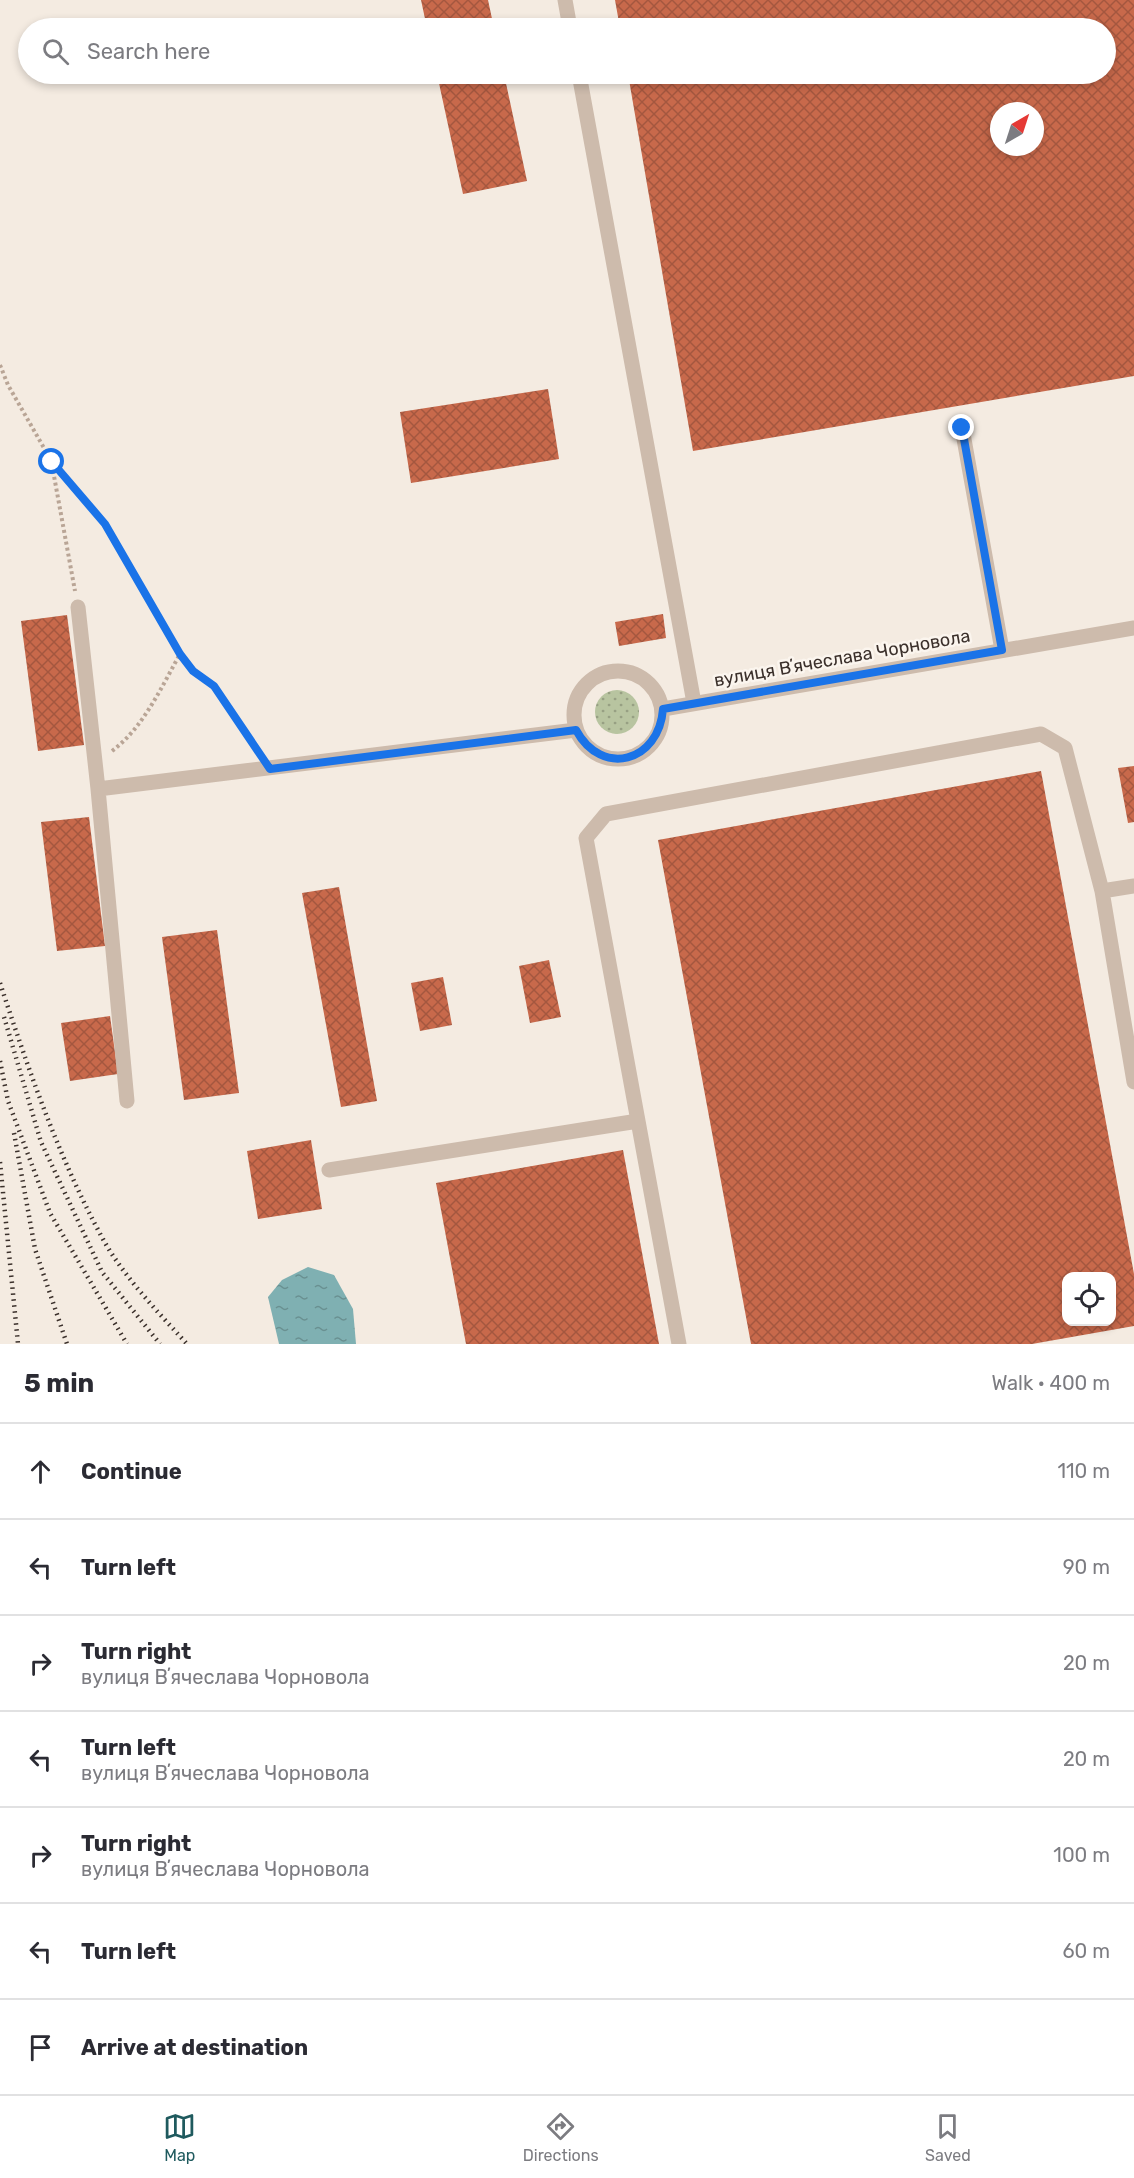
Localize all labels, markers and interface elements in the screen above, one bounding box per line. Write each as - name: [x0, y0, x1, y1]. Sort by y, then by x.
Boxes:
- search box: [18, 18, 1116, 84]
- icon: search: [39, 35, 72, 68]
- text: Search here: [87, 38, 210, 65]
- north arrow: [990, 102, 1044, 156]
- route end: [948, 414, 974, 440]
- route start: [38, 448, 64, 474]
- street label: вулиця Вʼячеслава Чорновола: [712, 625, 972, 691]
- map controls: [1062, 1272, 1116, 1326]
- button: locate: [1062, 1272, 1116, 1326]
- text: 5 min: [24, 1368, 94, 1399]
- text: Walk · 400 m: [991, 1371, 1110, 1395]
- icon: ahead: [24, 1455, 57, 1488]
- text: Continue: [81, 1458, 182, 1485]
- text: 110 m: [1058, 1459, 1110, 1483]
- icon: left: [24, 1551, 57, 1584]
- text: Turn left: [81, 1554, 176, 1581]
- text: 90 m: [1063, 1555, 1110, 1579]
- text: Turn right: [81, 1638, 191, 1665]
- icon: right: [24, 1647, 57, 1680]
- text: 20 m: [1063, 1651, 1110, 1675]
- text: вулиця Вʼячеслава Чорновола: [81, 1665, 370, 1689]
- text: Turn left: [81, 1734, 176, 1761]
- icon: left: [24, 1743, 57, 1776]
- text: 20 m: [1063, 1747, 1110, 1771]
- text: вулиця Вʼячеслава Чорновола: [81, 1761, 370, 1785]
- text: Turn right: [81, 1830, 191, 1857]
- icon: right: [24, 1839, 57, 1872]
- text: 100 m: [1053, 1843, 1110, 1867]
- text: вулиця Вʼячеслава Чорновола: [81, 1857, 370, 1881]
- icon: left: [24, 1935, 57, 1968]
- text: Turn left: [81, 1938, 176, 1965]
- text: 60 m: [1063, 1939, 1110, 1963]
- icon: arrive: [24, 2031, 57, 2064]
- text: Arrive at destination: [81, 2034, 308, 2061]
- tab: Map: [163, 2110, 196, 2165]
- tab: Directions: [523, 2110, 599, 2165]
- tab: Saved: [925, 2110, 971, 2165]

